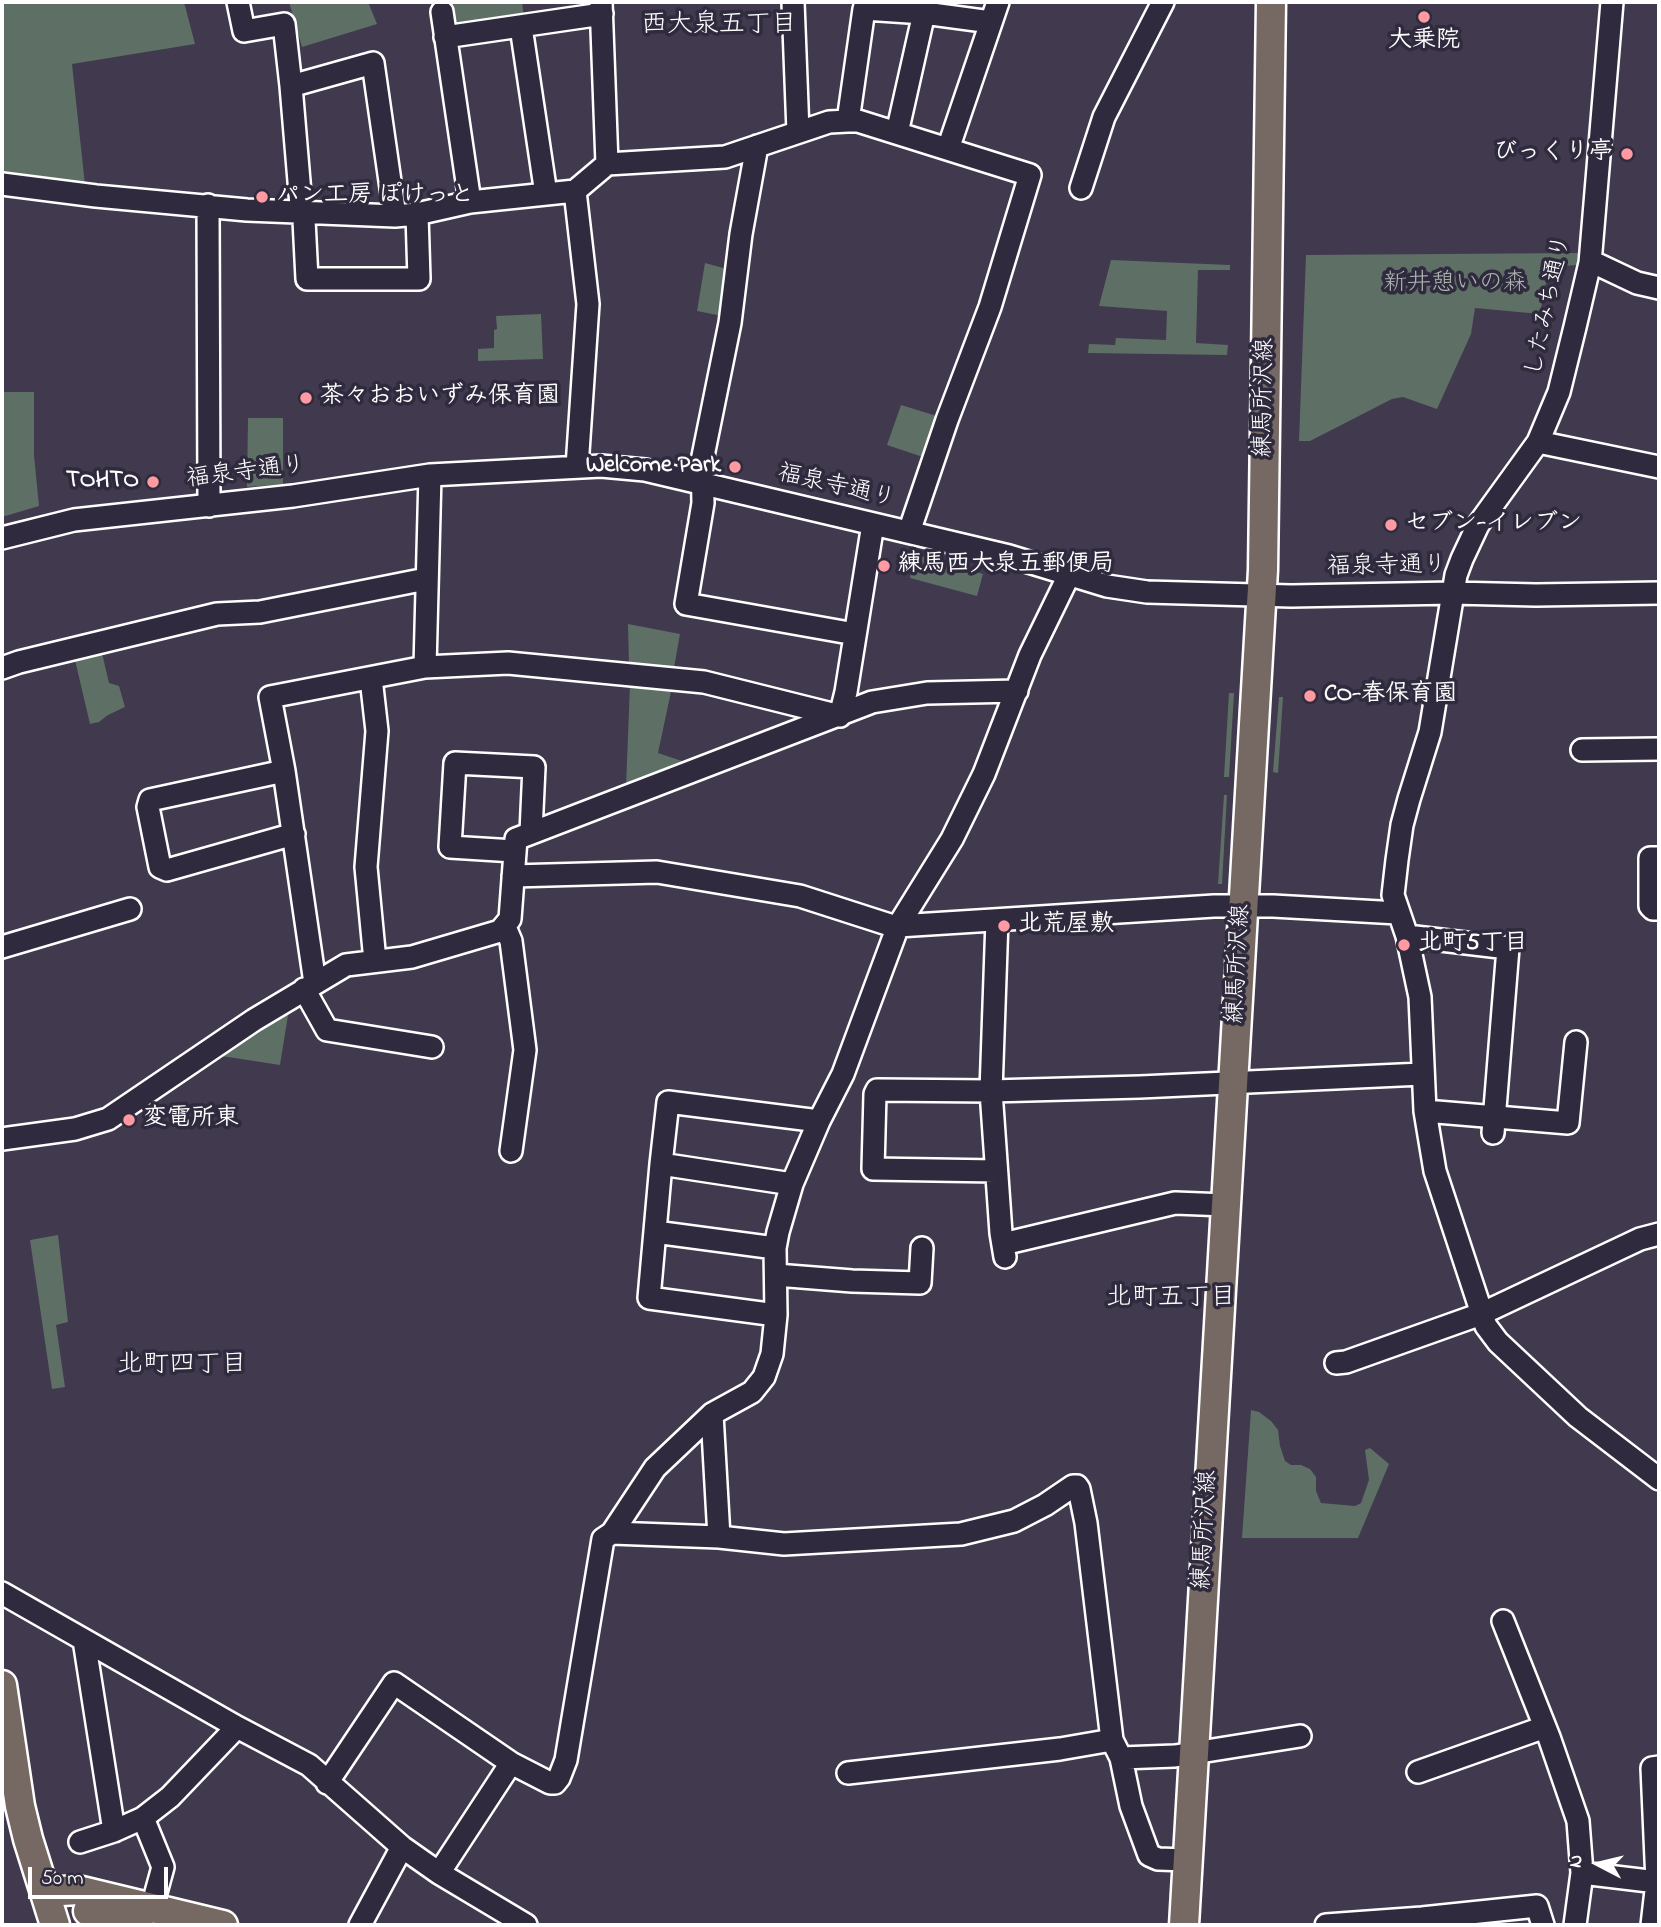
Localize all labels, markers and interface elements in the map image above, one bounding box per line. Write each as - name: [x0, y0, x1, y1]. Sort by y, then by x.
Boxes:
- marker: 大乗院: [1416, 9, 1432, 25]
- district label: 西大泉五丁目: [641, 11, 797, 43]
- place label: 大乗院: [1388, 28, 1460, 56]
- place label: びっくり亭: [1493, 140, 1613, 168]
- marker: びっくり亭: [1619, 146, 1635, 162]
- place label: パン工房 ぽけっと: [276, 183, 474, 211]
- marker: パン工房 ぽけっと: [254, 189, 270, 205]
- street label: したみち通り: [1521, 233, 1579, 379]
- park label: 新井憩いの森: [1383, 271, 1527, 299]
- street label: 練馬所沢線: [1251, 338, 1281, 458]
- place label: 茶々おおいずみ保育園: [320, 384, 560, 412]
- marker: 茶々おおいずみ保育園: [298, 390, 314, 406]
- street label: 福泉寺通り: [185, 452, 307, 496]
- place label: Welcome Park: [586, 453, 721, 481]
- marker: Welcome Park: [727, 459, 743, 475]
- street label: 福泉寺通り: [774, 460, 898, 516]
- place label: TOHTO: [66, 468, 139, 496]
- marker: TOHTO: [145, 474, 161, 490]
- place label: セブン-イレブン: [1405, 511, 1582, 539]
- marker: セブン-イレブン: [1383, 517, 1399, 533]
- place label: 練馬西大泉五郵便局: [898, 552, 1114, 580]
- street label: 福泉寺通り: [1327, 553, 1447, 583]
- marker: 練馬西大泉五郵便局: [876, 558, 892, 574]
- place label: CO-春保育園: [1324, 682, 1457, 710]
- marker: CO-春保育園: [1302, 688, 1318, 704]
- street label: 練馬所沢線: [1222, 903, 1258, 1025]
- place label: 北荒屋敷: [1018, 912, 1114, 940]
- marker: 北荒屋敷: [996, 918, 1012, 934]
- place label: 北町5丁目: [1418, 931, 1528, 959]
- marker: 北町5丁目: [1396, 937, 1412, 953]
- place label: 変電所東: [143, 1106, 239, 1134]
- marker: 変電所東: [121, 1112, 137, 1128]
- district label: 北町五丁目: [1106, 1284, 1236, 1316]
- district label: 北町四丁目: [117, 1351, 247, 1383]
- street label: 練馬所沢線: [1189, 1469, 1225, 1591]
- north arrow: [1563, 1829, 1633, 1899]
- text: N: [1562, 1853, 1591, 1869]
- scale bar: [32, 1854, 172, 1898]
- text: 50 m: [41, 1864, 84, 1894]

